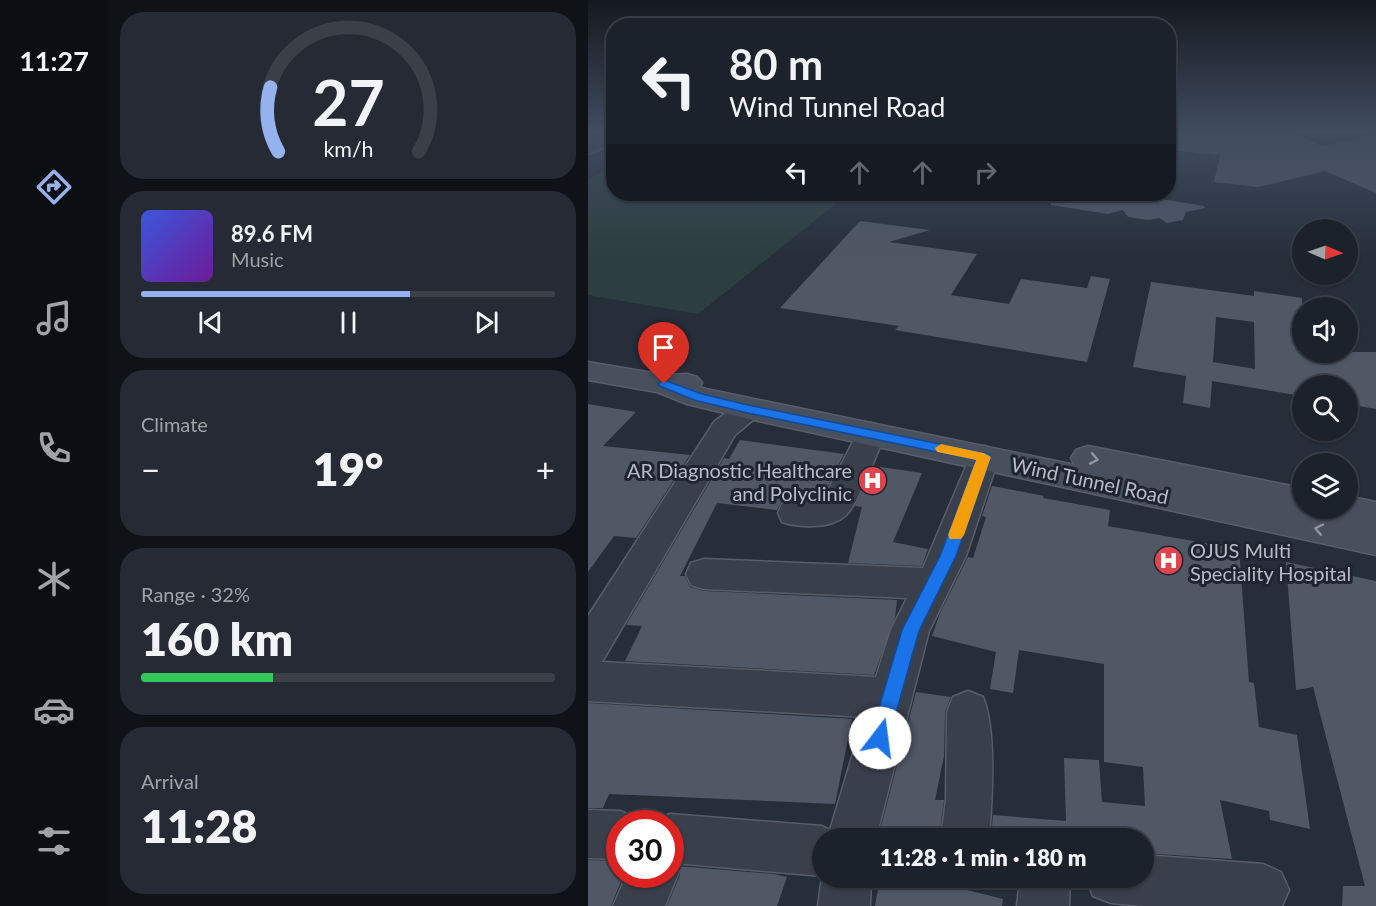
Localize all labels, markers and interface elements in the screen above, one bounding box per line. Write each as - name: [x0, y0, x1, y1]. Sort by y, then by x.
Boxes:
- text: 80 m: [729, 39, 823, 89]
- icon: left: [630, 42, 708, 120]
- text: 11:27: [19, 44, 89, 77]
- text: 27: [312, 65, 384, 140]
- text: Wind Tunnel Road: [729, 90, 945, 123]
- text: km/h: [323, 137, 373, 163]
- icon: left: [780, 156, 813, 189]
- icon: ahead: [843, 156, 876, 189]
- icon: ahead: [906, 156, 939, 189]
- icon: right: [969, 156, 1002, 189]
- icon: directions: [33, 166, 75, 208]
- north arrow: [1292, 219, 1358, 285]
- map controls: [1292, 219, 1358, 519]
- text: 89.6 FM: [231, 220, 313, 247]
- text: Music: [231, 247, 284, 271]
- icon: music: [33, 297, 75, 339]
- button: sound: [1292, 297, 1358, 363]
- icon: previous: [194, 306, 227, 339]
- icon: pause: [332, 306, 365, 339]
- icon: next: [470, 306, 503, 339]
- pin: [638, 322, 689, 384]
- icon: arrive: [647, 331, 680, 364]
- button: search: [1292, 375, 1358, 441]
- text: Climate: [141, 412, 208, 436]
- icon: phone: [33, 427, 75, 469]
- text: 19°: [313, 442, 383, 496]
- text: −: [141, 449, 160, 489]
- text: +: [536, 449, 555, 489]
- street label: Wind Tunnel Road: [1009, 452, 1171, 508]
- one-way arrow: [1088, 452, 1098, 465]
- button: layers: [1292, 453, 1358, 519]
- place label: AR Diagnostic Healthcare and Polyclinic: [627, 458, 852, 505]
- hospital icon: AR Diagnostic Healthcare and Polyclinic: [857, 465, 889, 497]
- one-way arrow: [1314, 523, 1324, 536]
- place label: OJUS Multi Speciality Hospital: [1190, 538, 1351, 585]
- hospital icon: OJUS Multi Speciality Hospital: [1153, 545, 1185, 577]
- icon: climate: [33, 558, 75, 600]
- text: Range · 32%: [141, 582, 250, 606]
- text: 160 km: [141, 612, 293, 666]
- icon: car: [33, 689, 75, 731]
- position arrow: [848, 706, 912, 770]
- text: Arrival: [141, 769, 199, 793]
- text: 11:28: [141, 799, 257, 853]
- speed limit sign: 30: [606, 810, 684, 888]
- icon: filters: [33, 820, 75, 862]
- text: 11:28 · 1 min · 180 m: [880, 844, 1086, 871]

